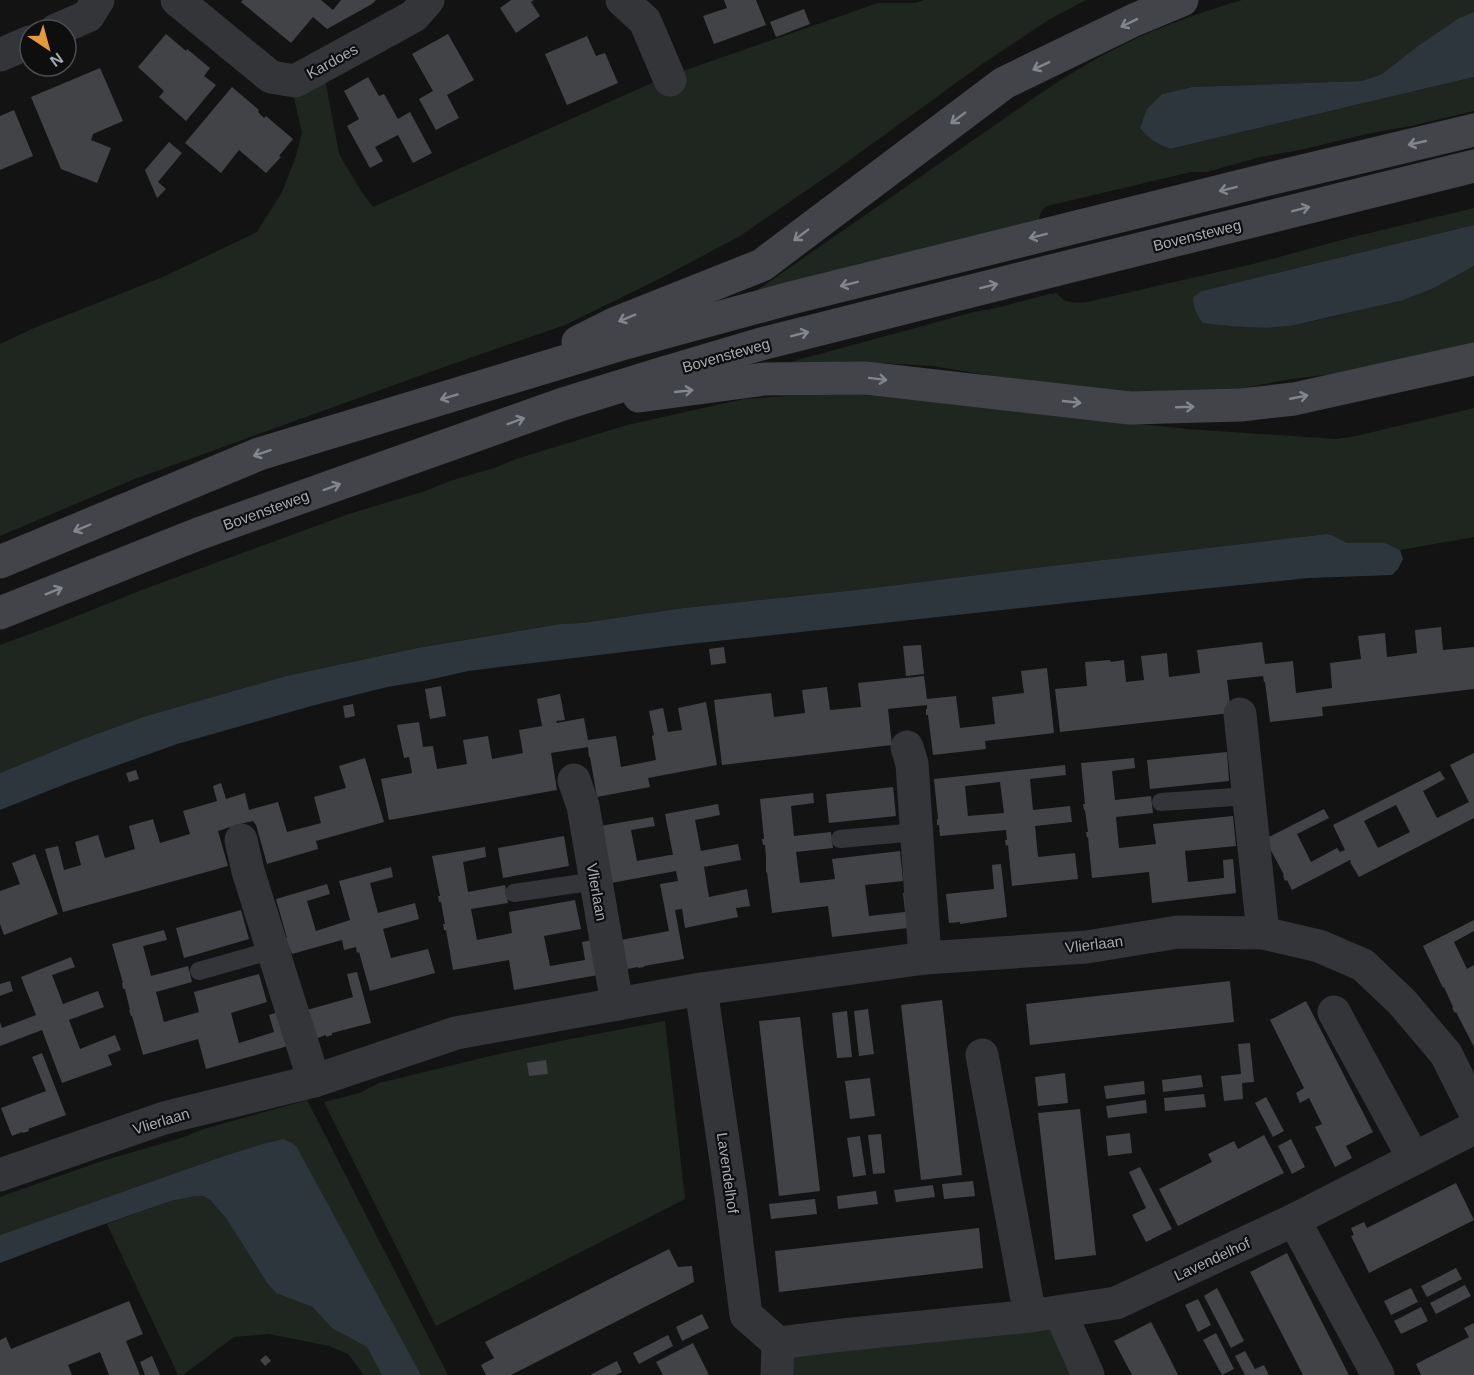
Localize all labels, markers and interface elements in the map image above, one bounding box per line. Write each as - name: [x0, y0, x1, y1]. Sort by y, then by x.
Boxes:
- one-way arrow: [1120, 17, 1138, 29]
- north arrow: [18, 18, 78, 78]
- street label: Kardoes: [303, 40, 361, 82]
- text: N: [47, 49, 66, 70]
- one-way arrow: [1032, 61, 1050, 73]
- one-way arrow: [950, 112, 966, 124]
- one-way arrow: [1408, 138, 1427, 150]
- one-way arrow: [1218, 183, 1237, 195]
- one-way arrow: [1291, 203, 1310, 215]
- street label: Bovensteweg: [1151, 216, 1243, 254]
- one-way arrow: [794, 229, 810, 241]
- one-way arrow: [1029, 231, 1048, 243]
- one-way arrow: [840, 278, 859, 290]
- one-way arrow: [980, 280, 999, 292]
- one-way arrow: [618, 313, 636, 324]
- one-way arrow: [791, 328, 810, 340]
- street label: Bovensteweg: [680, 334, 772, 376]
- one-way arrow: [868, 374, 887, 385]
- one-way arrow: [673, 385, 693, 396]
- one-way arrow: [1288, 391, 1308, 402]
- one-way arrow: [440, 392, 459, 403]
- one-way arrow: [1061, 397, 1081, 408]
- one-way arrow: [1175, 401, 1195, 413]
- one-way arrow: [506, 415, 524, 426]
- one-way arrow: [253, 449, 272, 460]
- one-way arrow: [322, 480, 341, 491]
- street label: Bovensteweg: [221, 487, 311, 533]
- one-way arrow: [73, 523, 91, 534]
- one-way arrow: [45, 585, 63, 596]
- street label: Vlierlaan: [584, 862, 610, 922]
- street label: Vlierlaan: [1064, 932, 1124, 956]
- street label: Vlierlaan: [131, 1104, 191, 1138]
- street label: Lavendelhof: [714, 1131, 742, 1215]
- street label: Lavendelhof: [1171, 1234, 1253, 1284]

